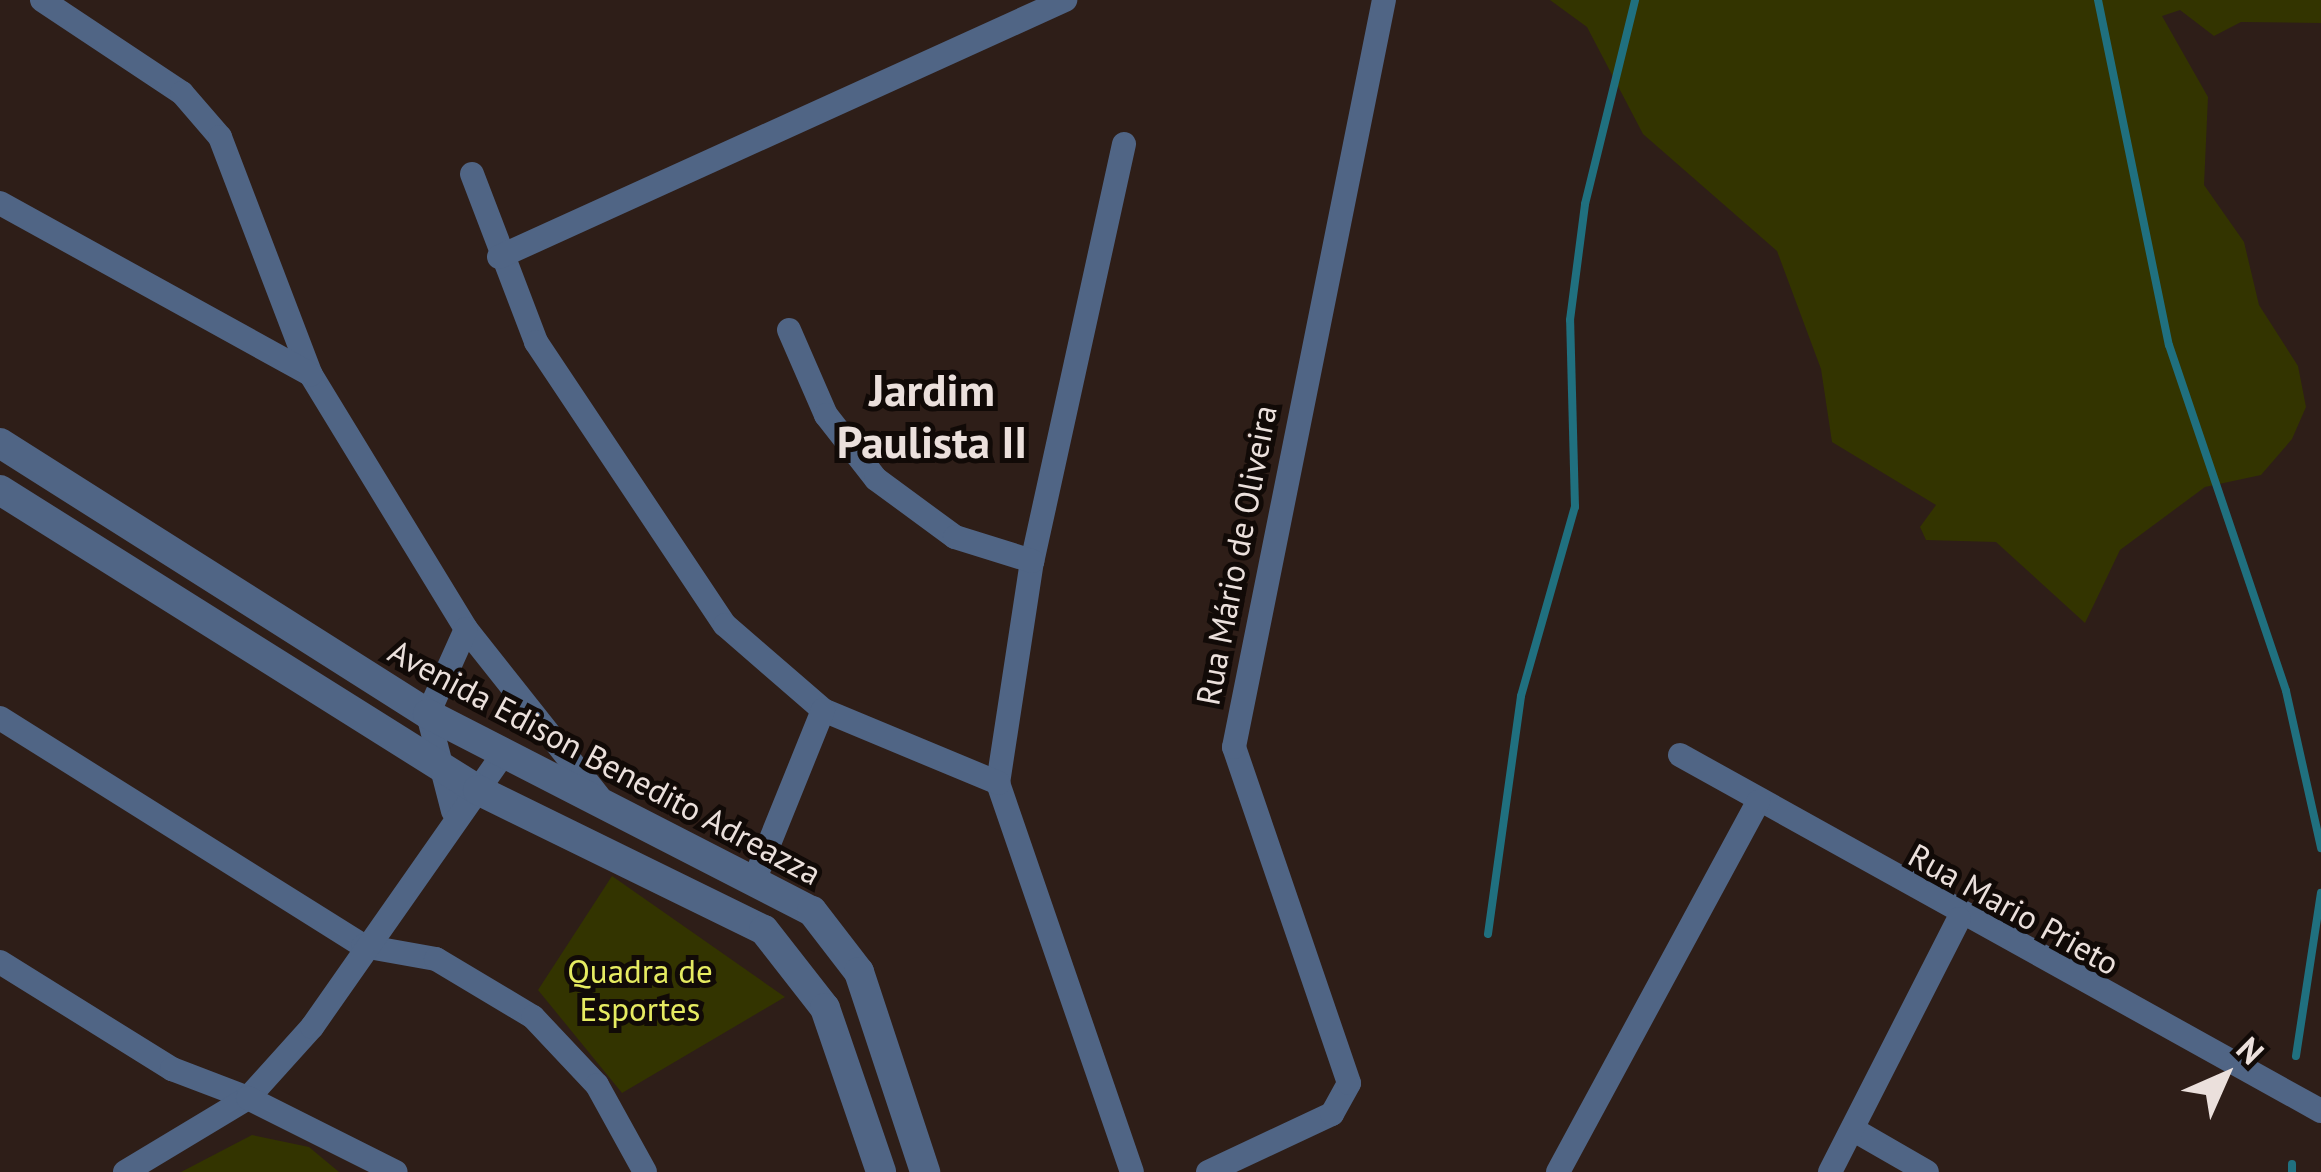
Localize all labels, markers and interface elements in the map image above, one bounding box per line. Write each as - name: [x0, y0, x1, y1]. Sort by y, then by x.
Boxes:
- district label: Jardim Paulista II: [837, 363, 1027, 469]
- street label: Rua Mário de Oliveira: [1188, 402, 1284, 708]
- street label: Avenida Edison Benedito Adreazza: [382, 631, 828, 893]
- street label: Rua Mario Prieto: [1902, 835, 2126, 983]
- park label: Quadra de Esportes: [567, 951, 713, 1029]
- north arrow: [2165, 1016, 2285, 1136]
- text: N: [2228, 1027, 2274, 1073]

